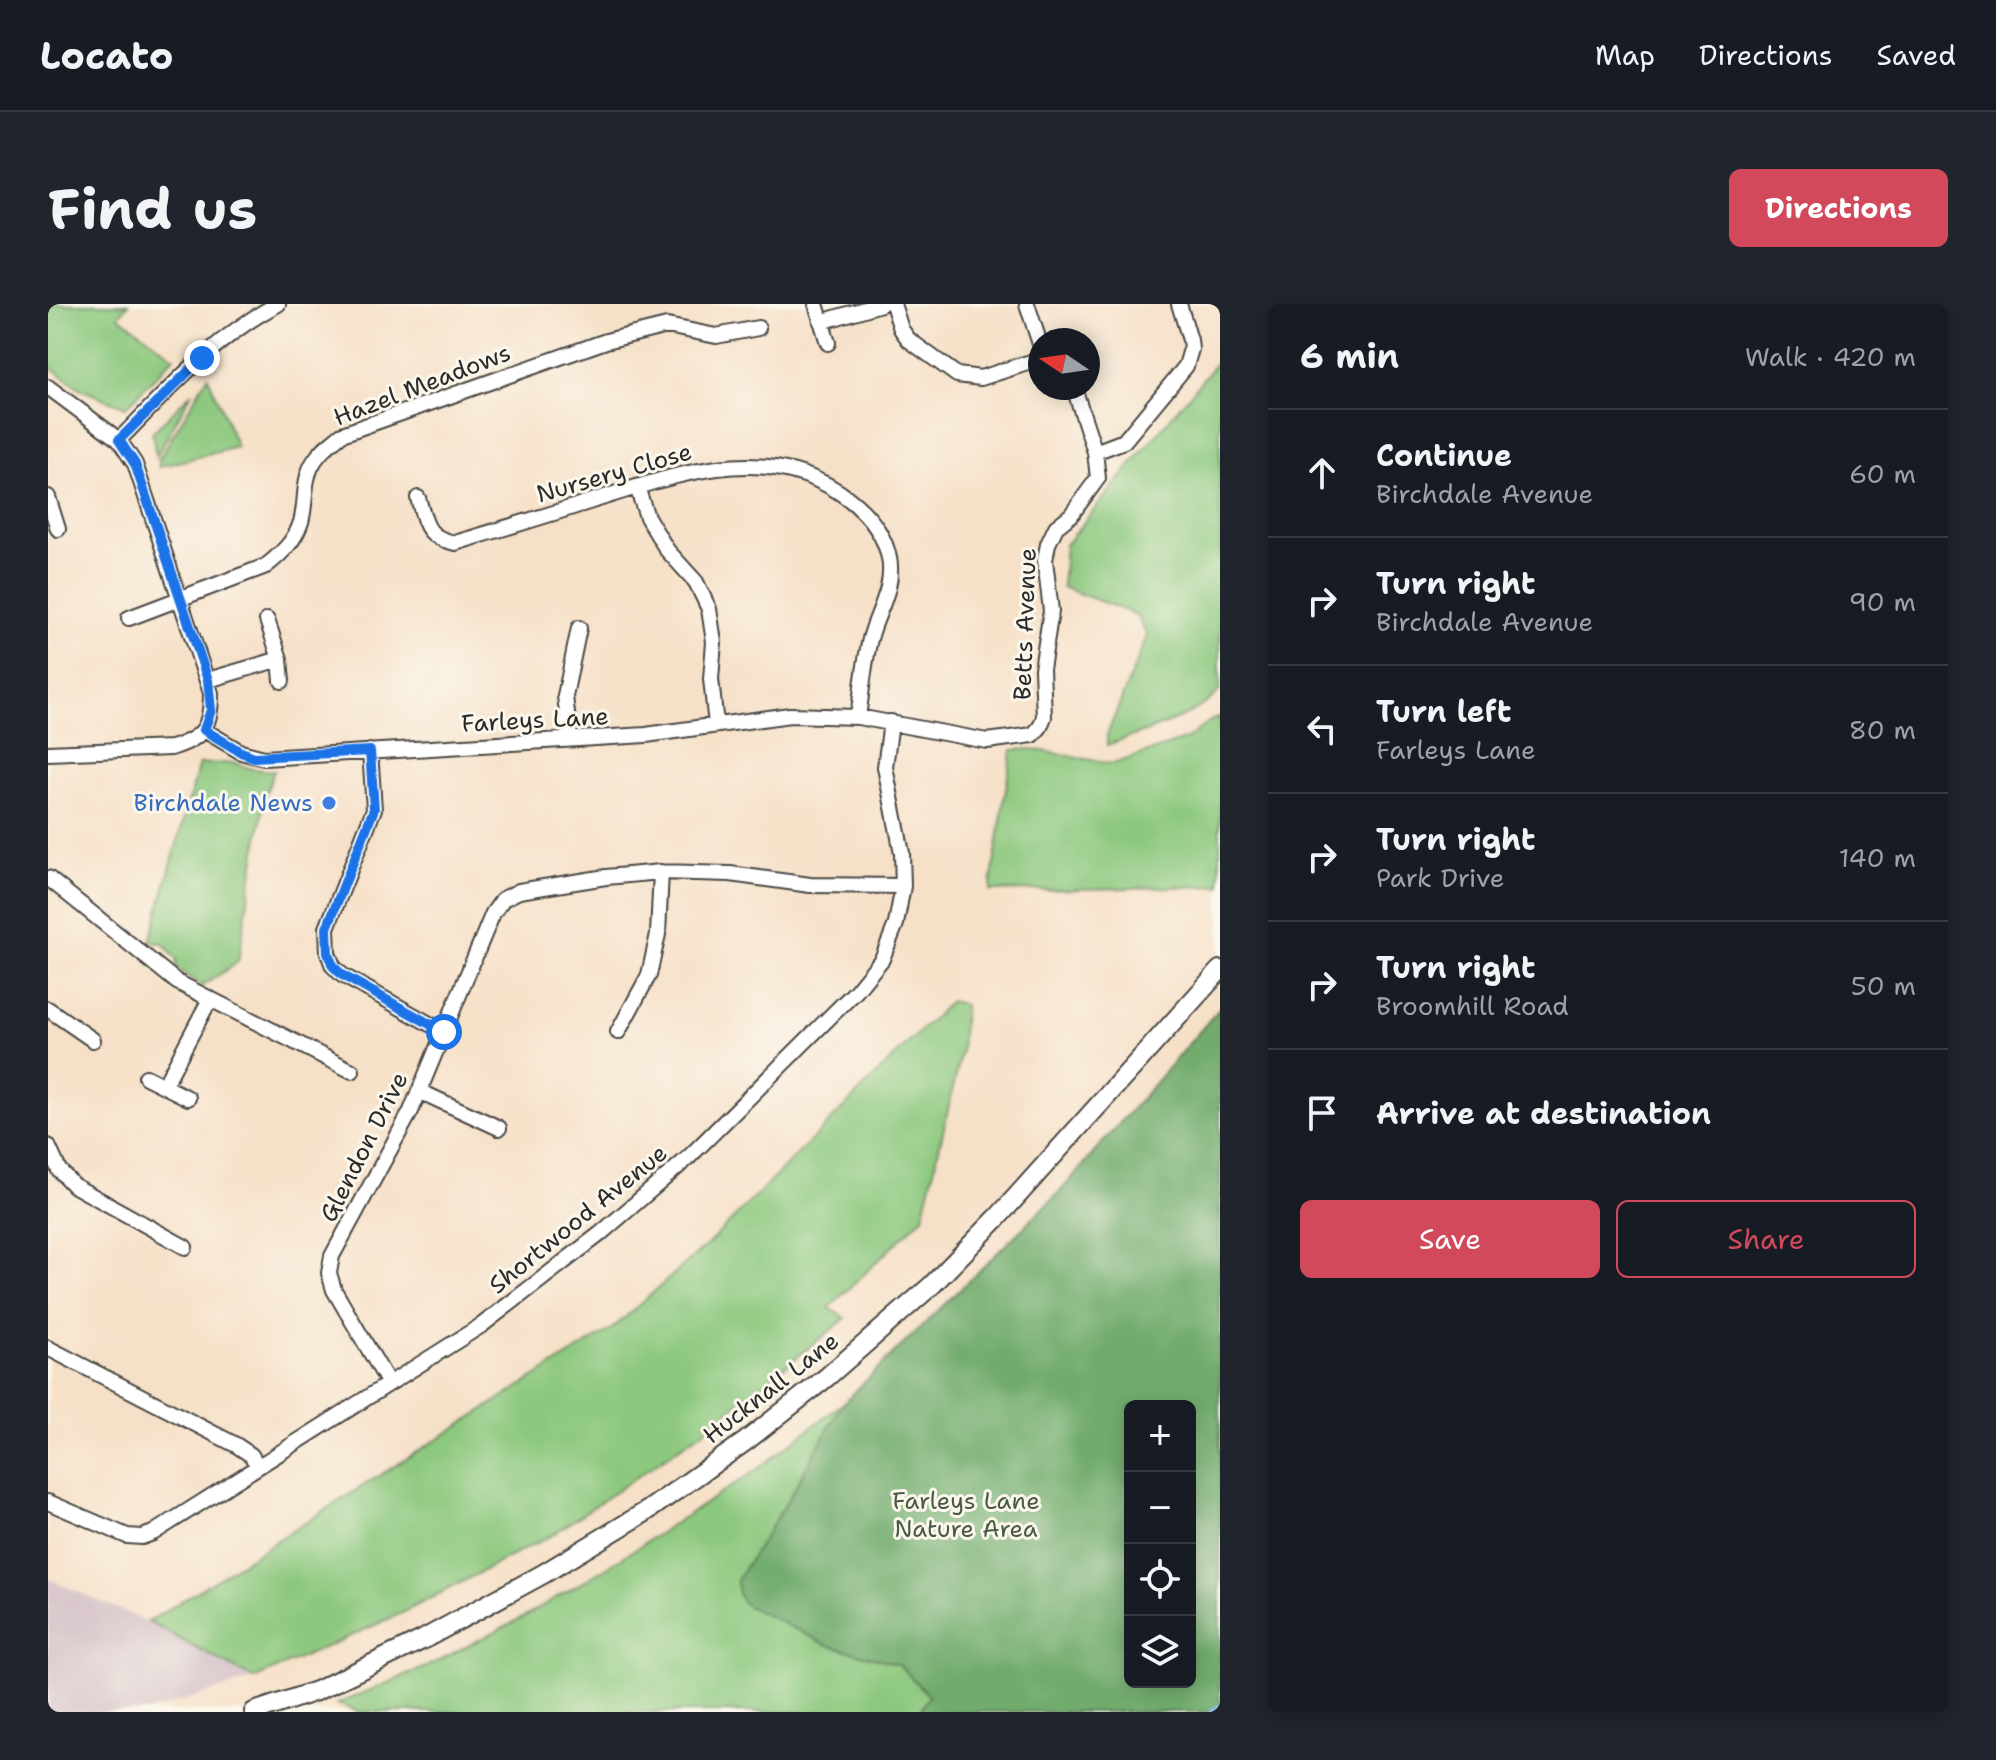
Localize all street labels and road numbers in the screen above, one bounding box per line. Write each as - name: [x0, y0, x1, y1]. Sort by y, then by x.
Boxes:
- street label: Hazel Meadows: [329, 337, 515, 433]
- street label: Nursery Close: [533, 436, 695, 510]
- street label: Betts Avenue: [1006, 547, 1044, 701]
- street label: Farleys Lane: [461, 700, 609, 740]
- street label: Glendon Drive: [312, 1067, 416, 1227]
- street label: Shortwood Avenue: [482, 1137, 674, 1301]
- street label: Hucknall Lane: [697, 1325, 845, 1451]

